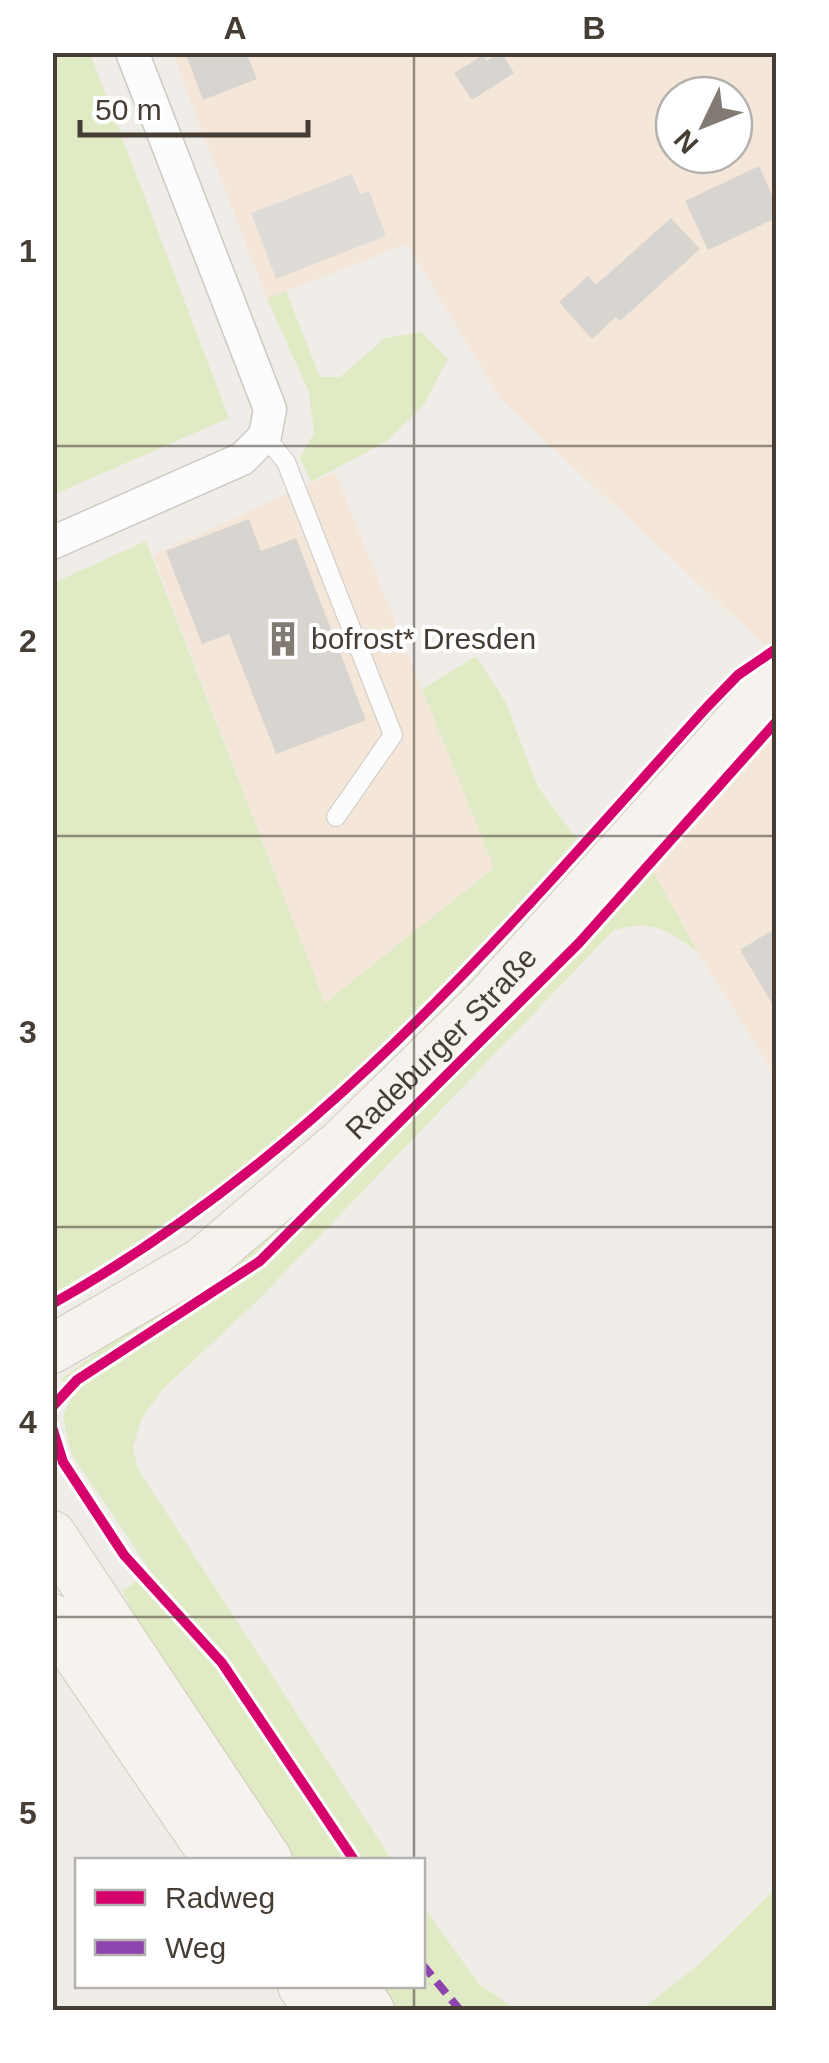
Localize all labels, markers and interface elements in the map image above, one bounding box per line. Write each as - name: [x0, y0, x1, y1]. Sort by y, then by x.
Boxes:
- text: A: [223, 10, 247, 46]
- text: B: [582, 10, 606, 46]
- scale bar: [80, 75, 308, 137]
- north arrow: [654, 75, 754, 175]
- text: 50 m: [95, 93, 162, 126]
- text: N: [668, 124, 704, 160]
- text: 1: [19, 233, 37, 269]
- building icon: bofrost* Dresden: [264, 620, 302, 658]
- place label: bofrost* Dresden: [311, 622, 536, 655]
- text: 2: [19, 623, 37, 659]
- street label: Radeburger Straße: [339, 940, 543, 1146]
- text: 3: [19, 1014, 37, 1050]
- text: 4: [19, 1404, 37, 1440]
- text: 5: [19, 1795, 37, 1831]
- legend: [75, 1858, 425, 1988]
- text: Radweg: [165, 1881, 275, 1914]
- text: Weg: [165, 1931, 226, 1964]

